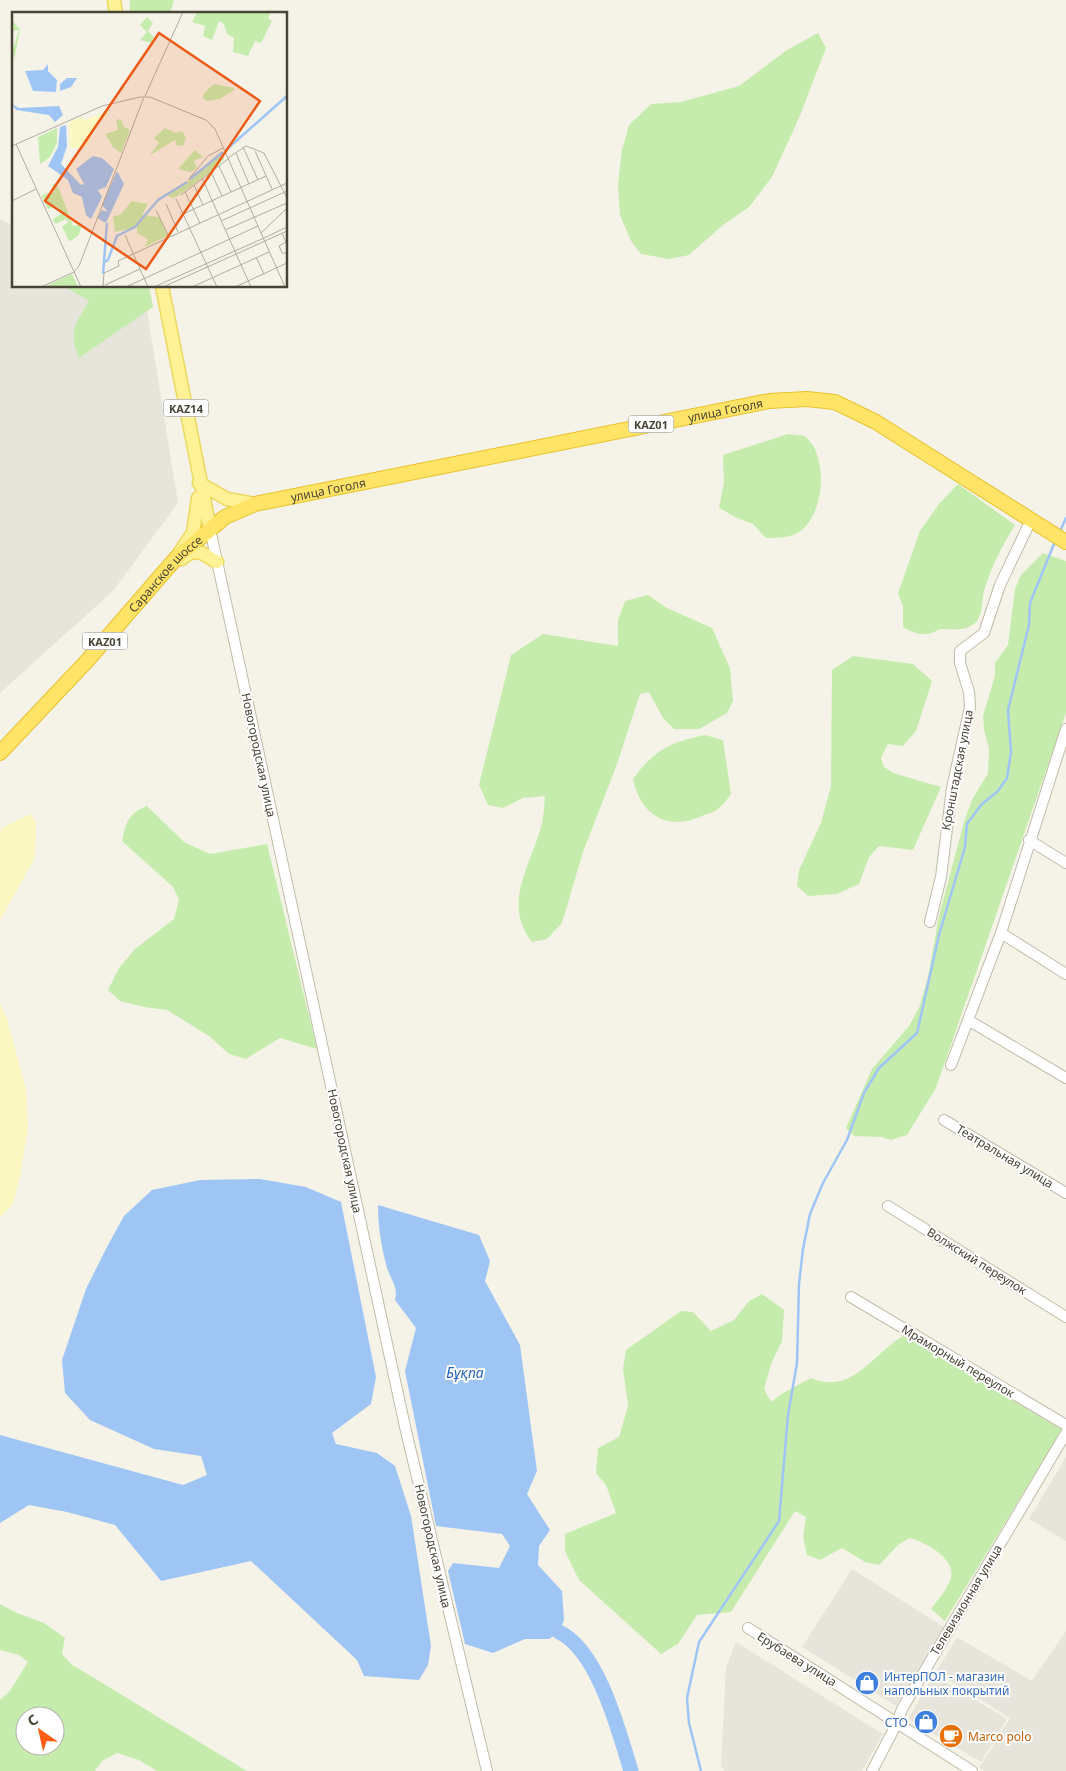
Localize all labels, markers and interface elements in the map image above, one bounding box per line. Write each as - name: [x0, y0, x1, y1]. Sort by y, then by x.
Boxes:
- inset map: [12, 12, 288, 288]
- street label: улица Гоголя: [686, 394, 764, 426]
- road number: KAZ14: [164, 399, 208, 416]
- road number: KАZ01: [628, 416, 674, 432]
- street label: улица Гоголя: [289, 474, 367, 505]
- street label: Саранское шоссе: [124, 531, 206, 616]
- road number: KAZ01: [82, 632, 128, 649]
- street label: Новогородская улица: [238, 691, 280, 819]
- street label: Кронштадская улица: [937, 708, 977, 832]
- street label: Новогородская улица: [324, 1087, 366, 1215]
- street label: Театральная улица: [953, 1120, 1057, 1192]
- street label: Волжский переулок: [924, 1223, 1031, 1299]
- street label: Мраморный переулок: [898, 1320, 1018, 1402]
- water label: Бұқпа: [446, 1363, 484, 1382]
- street label: Новогородская улица: [410, 1482, 456, 1610]
- street label: Телевизионная улица: [926, 1541, 1006, 1659]
- street label: Ерубаева улица: [754, 1628, 840, 1690]
- place label: ИнтерПОЛ - магазин напольных покрытий: [884, 1668, 1009, 1699]
- shop icon: ИнтерПОЛ - магазин напольных покрытий: [854, 1670, 880, 1696]
- north arrow: [15, 1706, 65, 1756]
- text: С: [23, 1709, 42, 1730]
- shop icon: СТО: [913, 1709, 939, 1735]
- place label: СТО: [885, 1714, 908, 1731]
- cafe icon: Marco polo: [938, 1723, 964, 1749]
- place label: Marco polo: [968, 1728, 1031, 1745]

